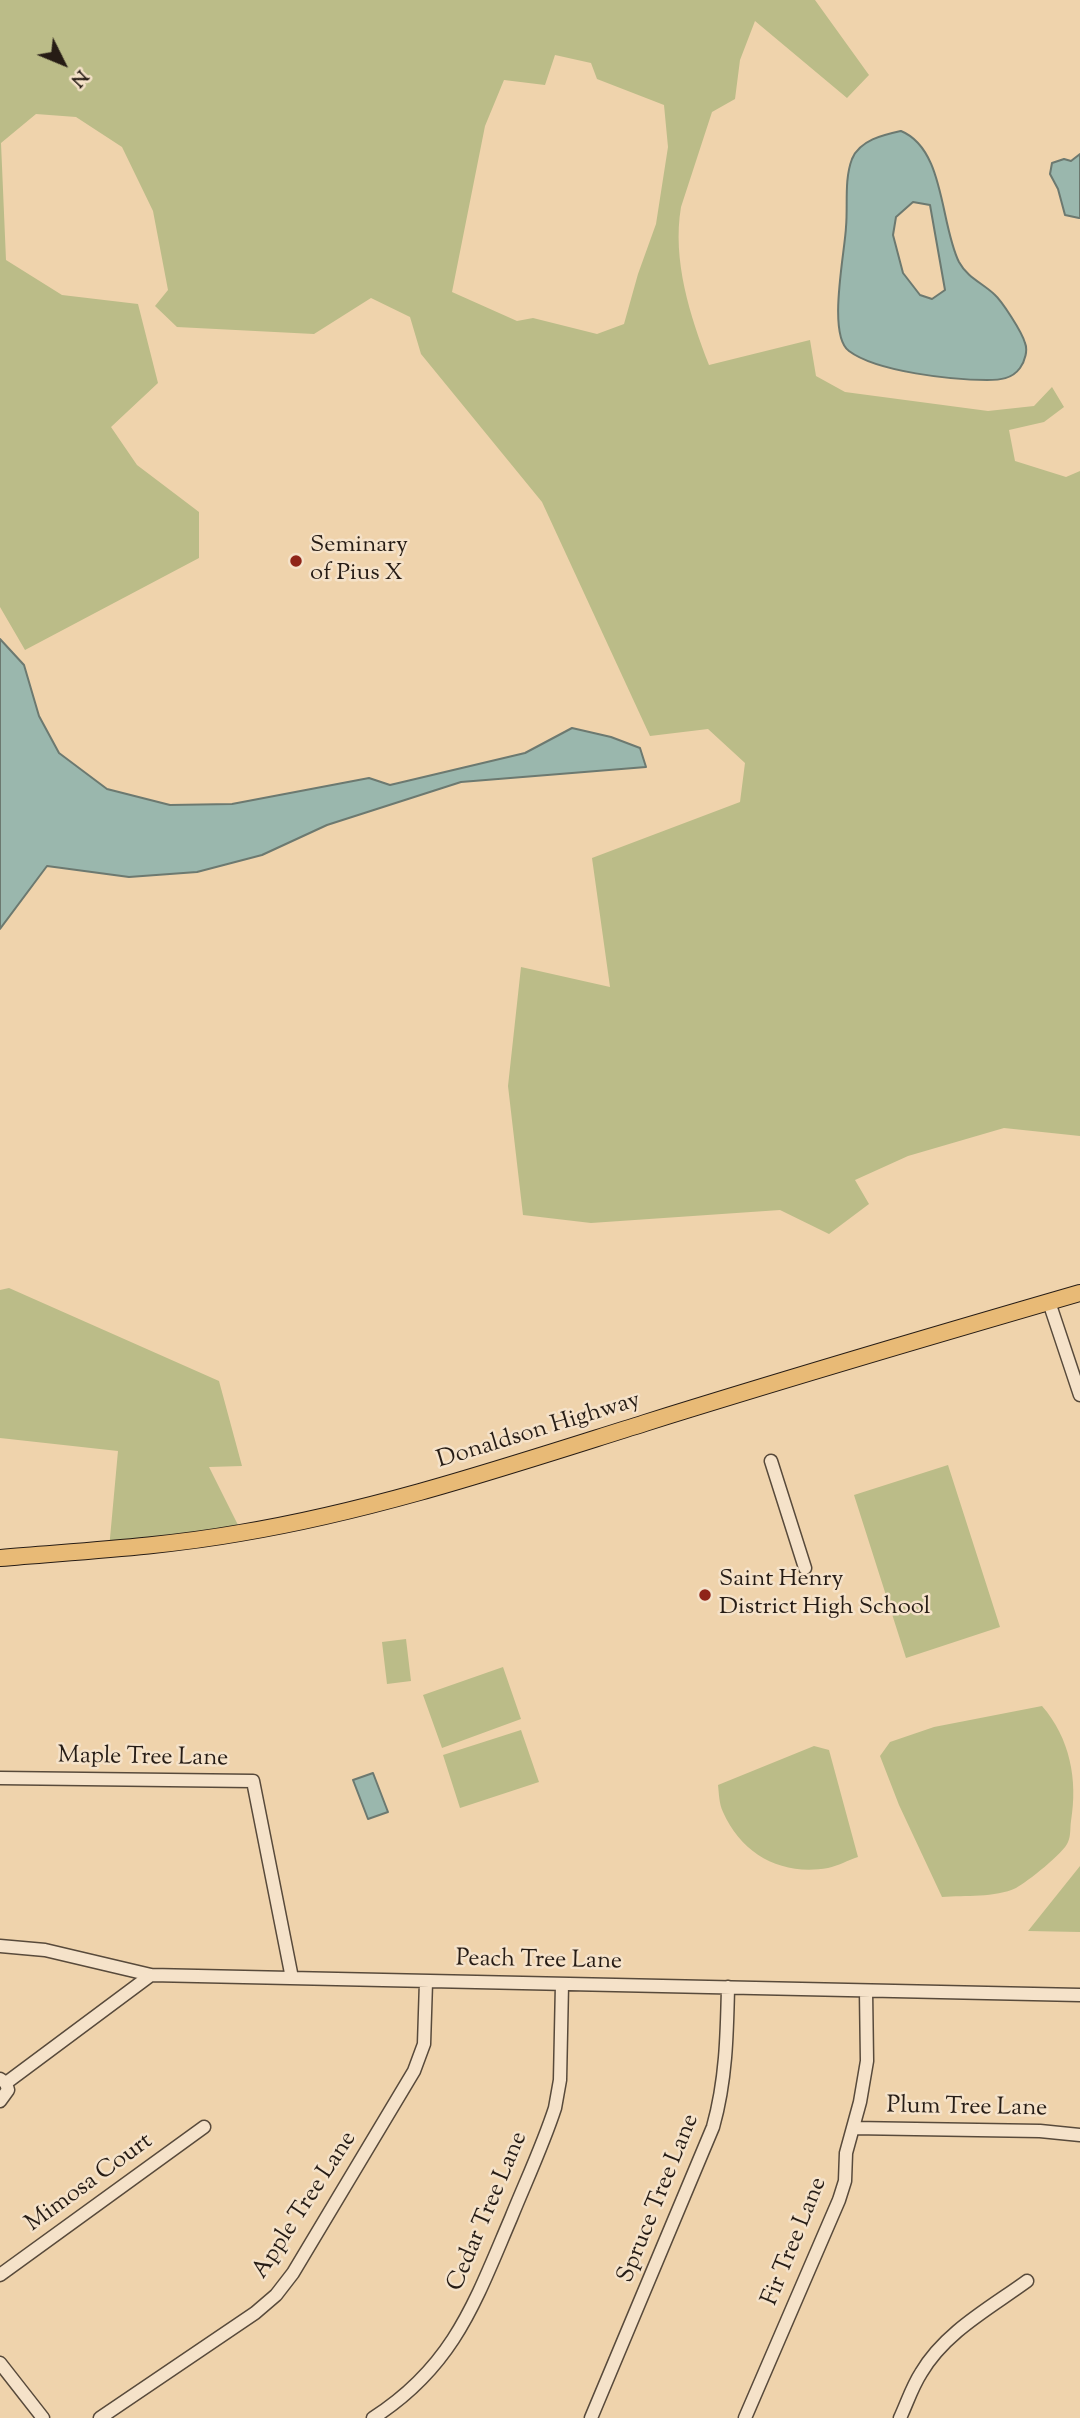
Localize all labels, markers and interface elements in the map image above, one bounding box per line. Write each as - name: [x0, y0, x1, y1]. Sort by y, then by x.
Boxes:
- north arrow: [28, 28, 98, 98]
- text: N: [64, 63, 94, 92]
- place label: Seminary of Pius X: [310, 533, 408, 589]
- marker: Seminary of Pius X: [288, 553, 304, 569]
- street label: Donaldson Highway: [434, 1387, 644, 1477]
- place label: Saint Henry District High School: [719, 1567, 931, 1623]
- marker: Saint Henry District High School: [697, 1587, 713, 1603]
- street label: Maple Tree Lane: [57, 1743, 229, 1775]
- street label: Peach Tree Lane: [456, 1946, 622, 1978]
- street label: Plum Tree Lane: [886, 2093, 1048, 2125]
- street label: Spruce Tree Lane: [613, 2110, 707, 2288]
- street label: Apple Tree Lane: [248, 2127, 364, 2285]
- street label: Mimosa Court: [21, 2128, 159, 2240]
- street label: Cedar Tree Lane: [443, 2128, 535, 2296]
- street label: Fir Tree Lane: [757, 2174, 835, 2310]

